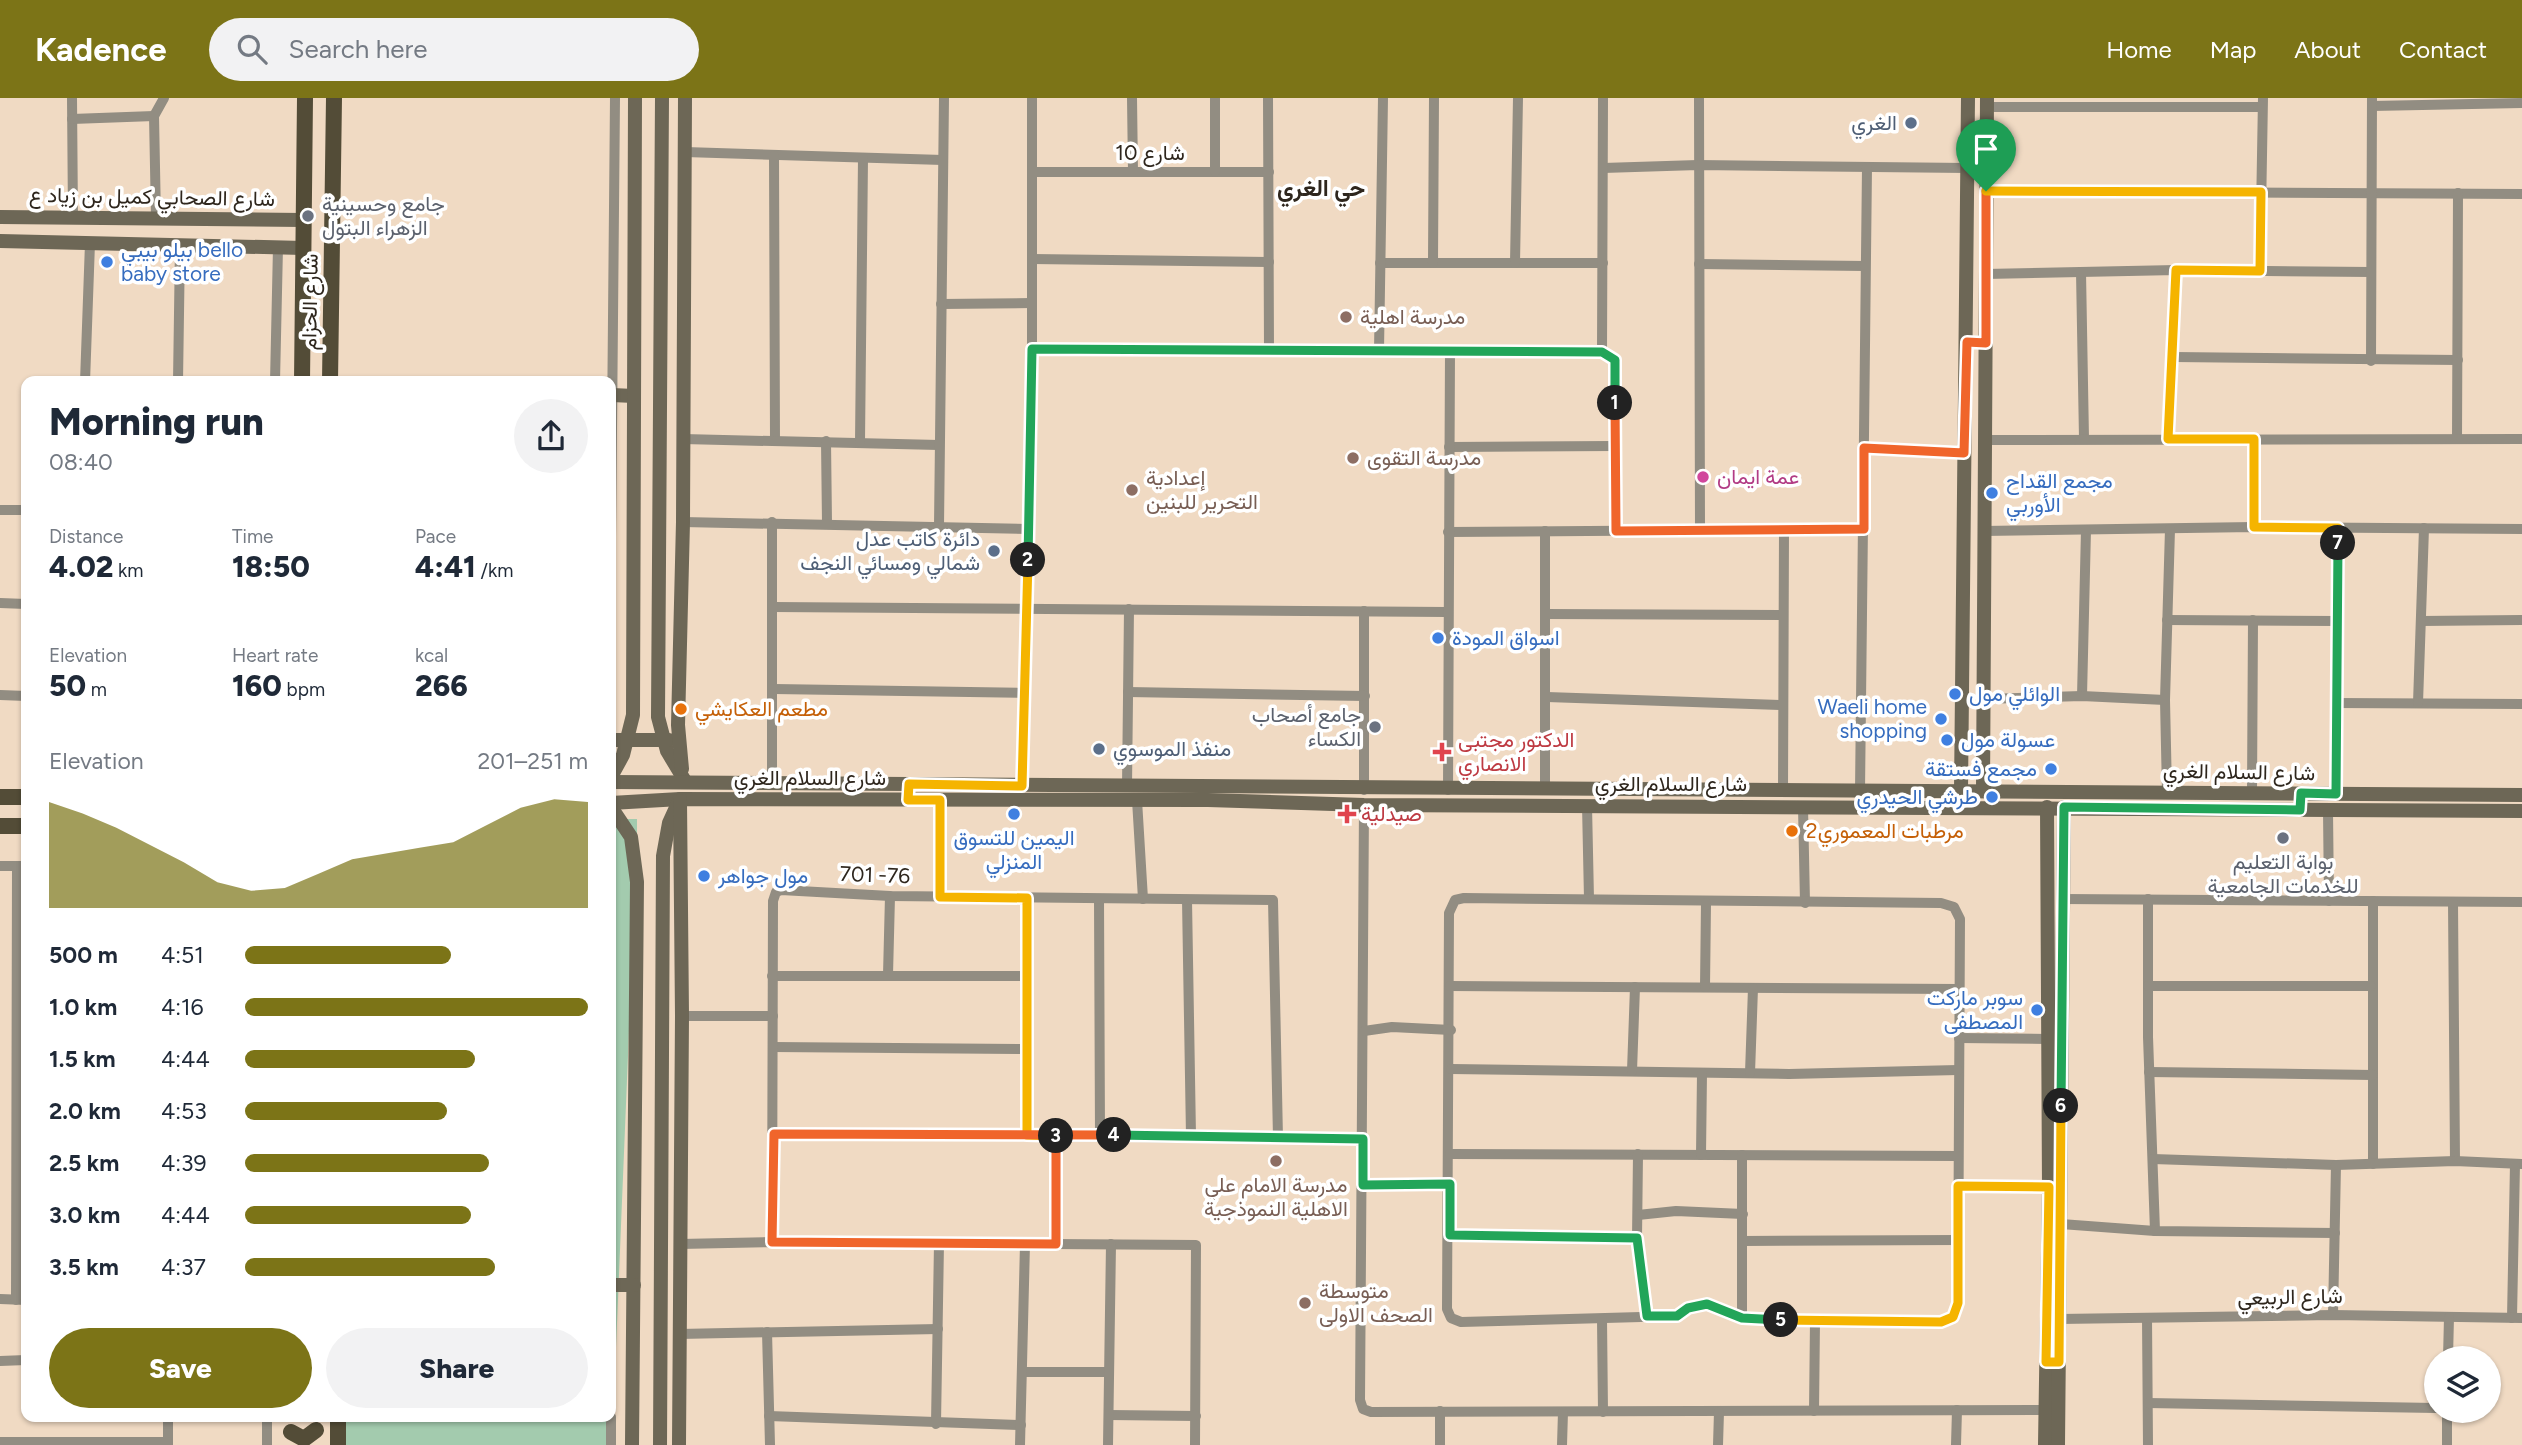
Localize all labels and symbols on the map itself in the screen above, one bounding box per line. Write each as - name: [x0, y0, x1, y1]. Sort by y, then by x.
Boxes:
- place label: الغري: [1851, 110, 1897, 140]
- marker: الغري: [1903, 115, 1919, 131]
- pin: [1956, 119, 2016, 191]
- street label: شارع 10: [1115, 140, 1185, 167]
- district label: حي الغري: [1277, 174, 1365, 208]
- street label: شارع الصحابي كميل بن زياد ع: [29, 182, 275, 216]
- place label: جامع وحسينية الزهراء البتول: [322, 191, 445, 241]
- marker: جامع وحسينية الزهراء البتول: [300, 208, 316, 224]
- place label: بيلو بيبي bello baby store: [121, 237, 243, 286]
- street label: شارع الحزام: [296, 253, 325, 351]
- marker: بيلو بيبي bello baby store: [99, 254, 115, 270]
- place label: مدرسة اهلية: [1360, 304, 1465, 330]
- marker: مدرسة اهلية: [1338, 309, 1354, 325]
- pin: 1: [1598, 386, 1632, 420]
- place label: مدرسة التقوى: [1367, 445, 1481, 471]
- marker: مدرسة التقوى: [1345, 450, 1361, 466]
- place label: عمة ايمان: [1717, 464, 1799, 489]
- place label: إعدادية التحرير للبنين: [1146, 465, 1258, 515]
- place label: مجمع القداح الأوربي: [2006, 468, 2113, 522]
- marker: عمة ايمان: [1695, 469, 1711, 485]
- marker: إعدادية التحرير للبنين: [1124, 482, 1140, 498]
- marker: مجمع القداح الأوربي: [1984, 485, 2000, 501]
- place label: دائرة كاتب عدل شمالي ومسائي النجف: [800, 526, 980, 580]
- pin: 7: [2320, 526, 2356, 560]
- pin: 2: [1010, 542, 1046, 578]
- marker: دائرة كاتب عدل شمالي ومسائي النجف: [986, 543, 1002, 559]
- place label: اسواق المودة: [1452, 625, 1560, 651]
- marker: اسواق المودة: [1430, 630, 1446, 646]
- place label: الوائلي مول: [1969, 681, 2060, 711]
- marker: الوائلي مول: [1947, 686, 1963, 702]
- place label: Waeli home shopping: [1818, 694, 1927, 743]
- place label: مطعم العكايشي: [695, 696, 828, 726]
- marker: مطعم العكايشي: [673, 701, 689, 717]
- place label: جامع أصحاب الكساء: [1252, 702, 1361, 751]
- marker: Waeli home shopping: [1933, 711, 1949, 727]
- marker: جامع أصحاب الكساء: [1367, 719, 1383, 735]
- place label: الدكتور مجتبى الانصاري: [1458, 727, 1574, 781]
- place label: عسولة مول: [1961, 727, 2055, 753]
- marker: عسولة مول: [1939, 732, 1955, 748]
- place label: منفذ الموسوي: [1113, 736, 1231, 766]
- marker: منفذ الموسوي: [1091, 741, 1107, 757]
- marker: الدكتور مجتبى الانصاري: [1432, 742, 1452, 762]
- place label: مجمع فستقة: [1925, 756, 2037, 783]
- street label: شارع السلام الغري: [2163, 758, 2315, 790]
- marker: مجمع فستقة: [2043, 761, 2059, 777]
- street label: شارع السلام الغري: [734, 765, 886, 795]
- street label: شارع السلام الغري: [1595, 771, 1747, 801]
- place label: طرشي الحيدري: [1856, 784, 1978, 814]
- marker: طرشي الحيدري: [1984, 789, 2000, 805]
- place label: صيدلية: [1361, 801, 1422, 826]
- marker: اليمين للتسوق المنزلي: [1006, 806, 1022, 822]
- marker: صيدلية: [1339, 806, 1355, 822]
- place label: مرطبات المعموري2: [1806, 818, 1964, 848]
- marker: مرطبات المعموري2: [1784, 823, 1800, 839]
- place label: اليمين للتسوق المنزلي: [953, 825, 1075, 879]
- marker: بوابة التعليم للخدمات الجامعية: [2275, 830, 2291, 846]
- place label: بوابة التعليم للخدمات الجامعية: [2208, 849, 2358, 898]
- street label: 701 -76: [839, 861, 911, 888]
- place label: مول جواهر: [717, 863, 808, 889]
- marker: مول جواهر: [696, 868, 712, 884]
- place label: سوبر ماركت المصطفى: [1927, 985, 2023, 1034]
- marker: سوبر ماركت المصطفى: [2029, 1002, 2045, 1018]
- pin: 6: [2044, 1088, 2078, 1124]
- pin: 3: [1038, 1118, 1074, 1154]
- pin: 4: [1096, 1118, 1132, 1152]
- marker: مدرسة الامام علي الاهلية النموذجية: [1268, 1153, 1284, 1169]
- place label: مدرسة الامام علي الاهلية النموذجية: [1204, 1172, 1348, 1222]
- place label: متوسطة الصحف الاولى: [1319, 1278, 1433, 1328]
- street label: شارع الربيعي: [2237, 1283, 2343, 1315]
- marker: متوسطة الصحف الاولى: [1297, 1295, 1313, 1311]
- pin: 5: [1764, 1302, 1798, 1338]

